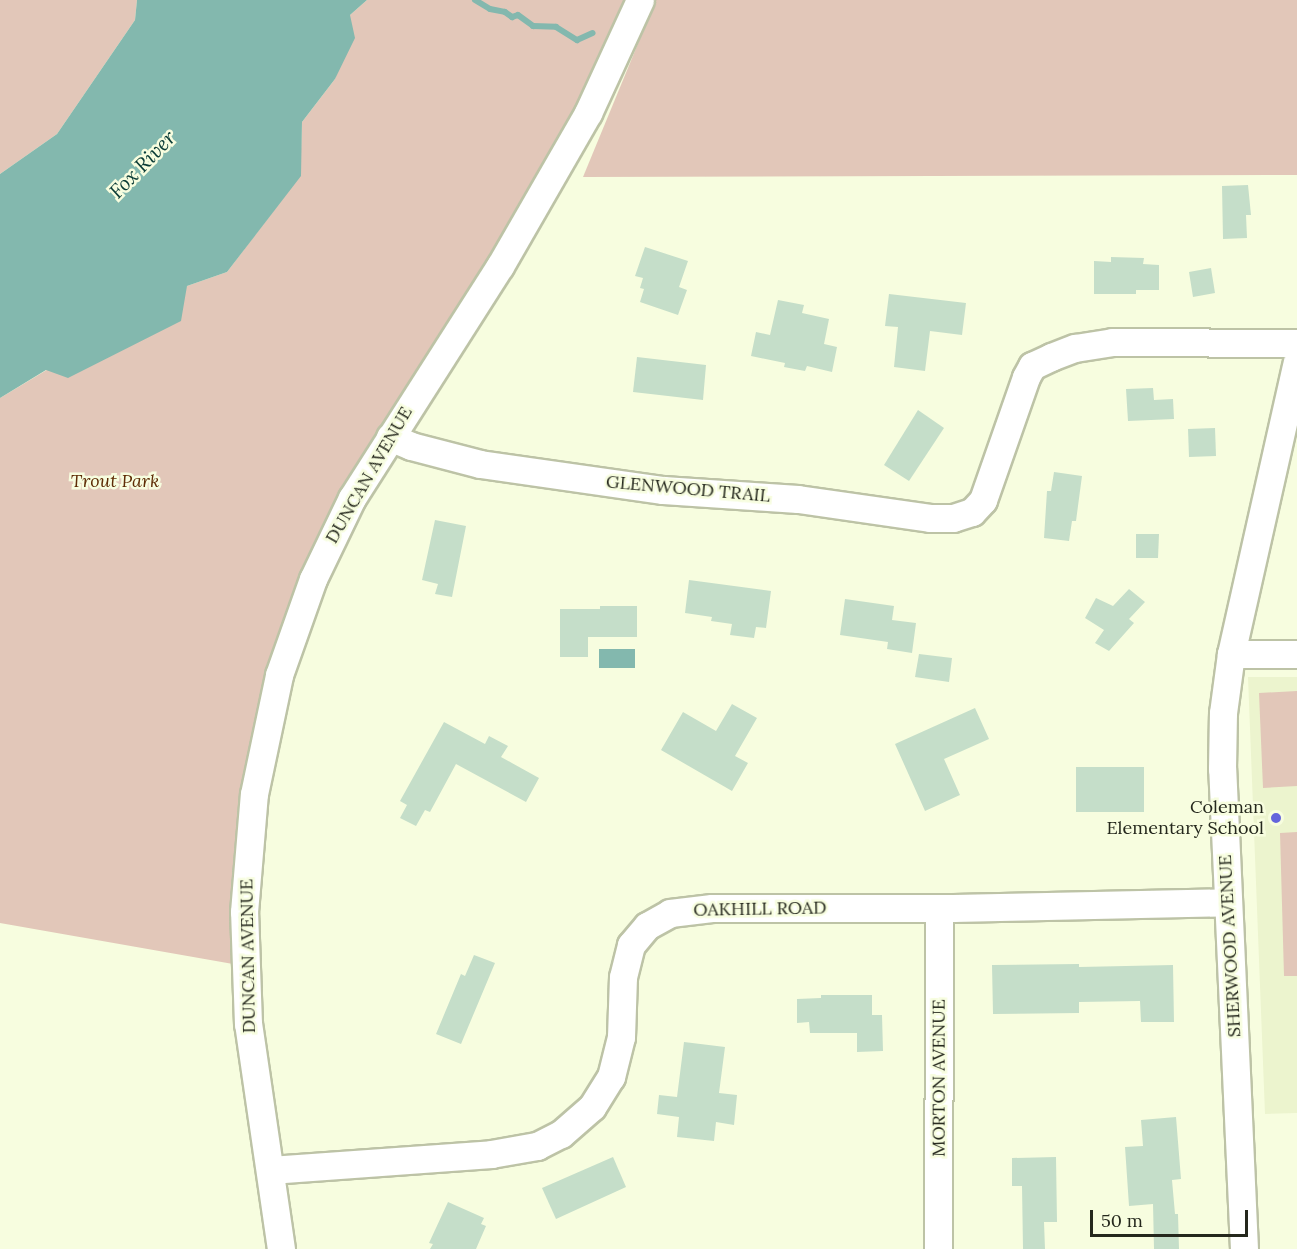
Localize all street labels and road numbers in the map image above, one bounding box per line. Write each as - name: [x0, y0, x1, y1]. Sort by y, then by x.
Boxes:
- street label: DUNCAN AVENUE: [321, 403, 417, 547]
- street label: GLENWOOD TRAIL: [605, 471, 771, 507]
- street label: SHERWOOD AVENUE: [1214, 854, 1246, 1038]
- street label: DUNCAN AVENUE: [236, 879, 260, 1033]
- street label: OAKHILL ROAD: [693, 897, 827, 921]
- street label: MORTON AVENUE: [928, 999, 950, 1157]

